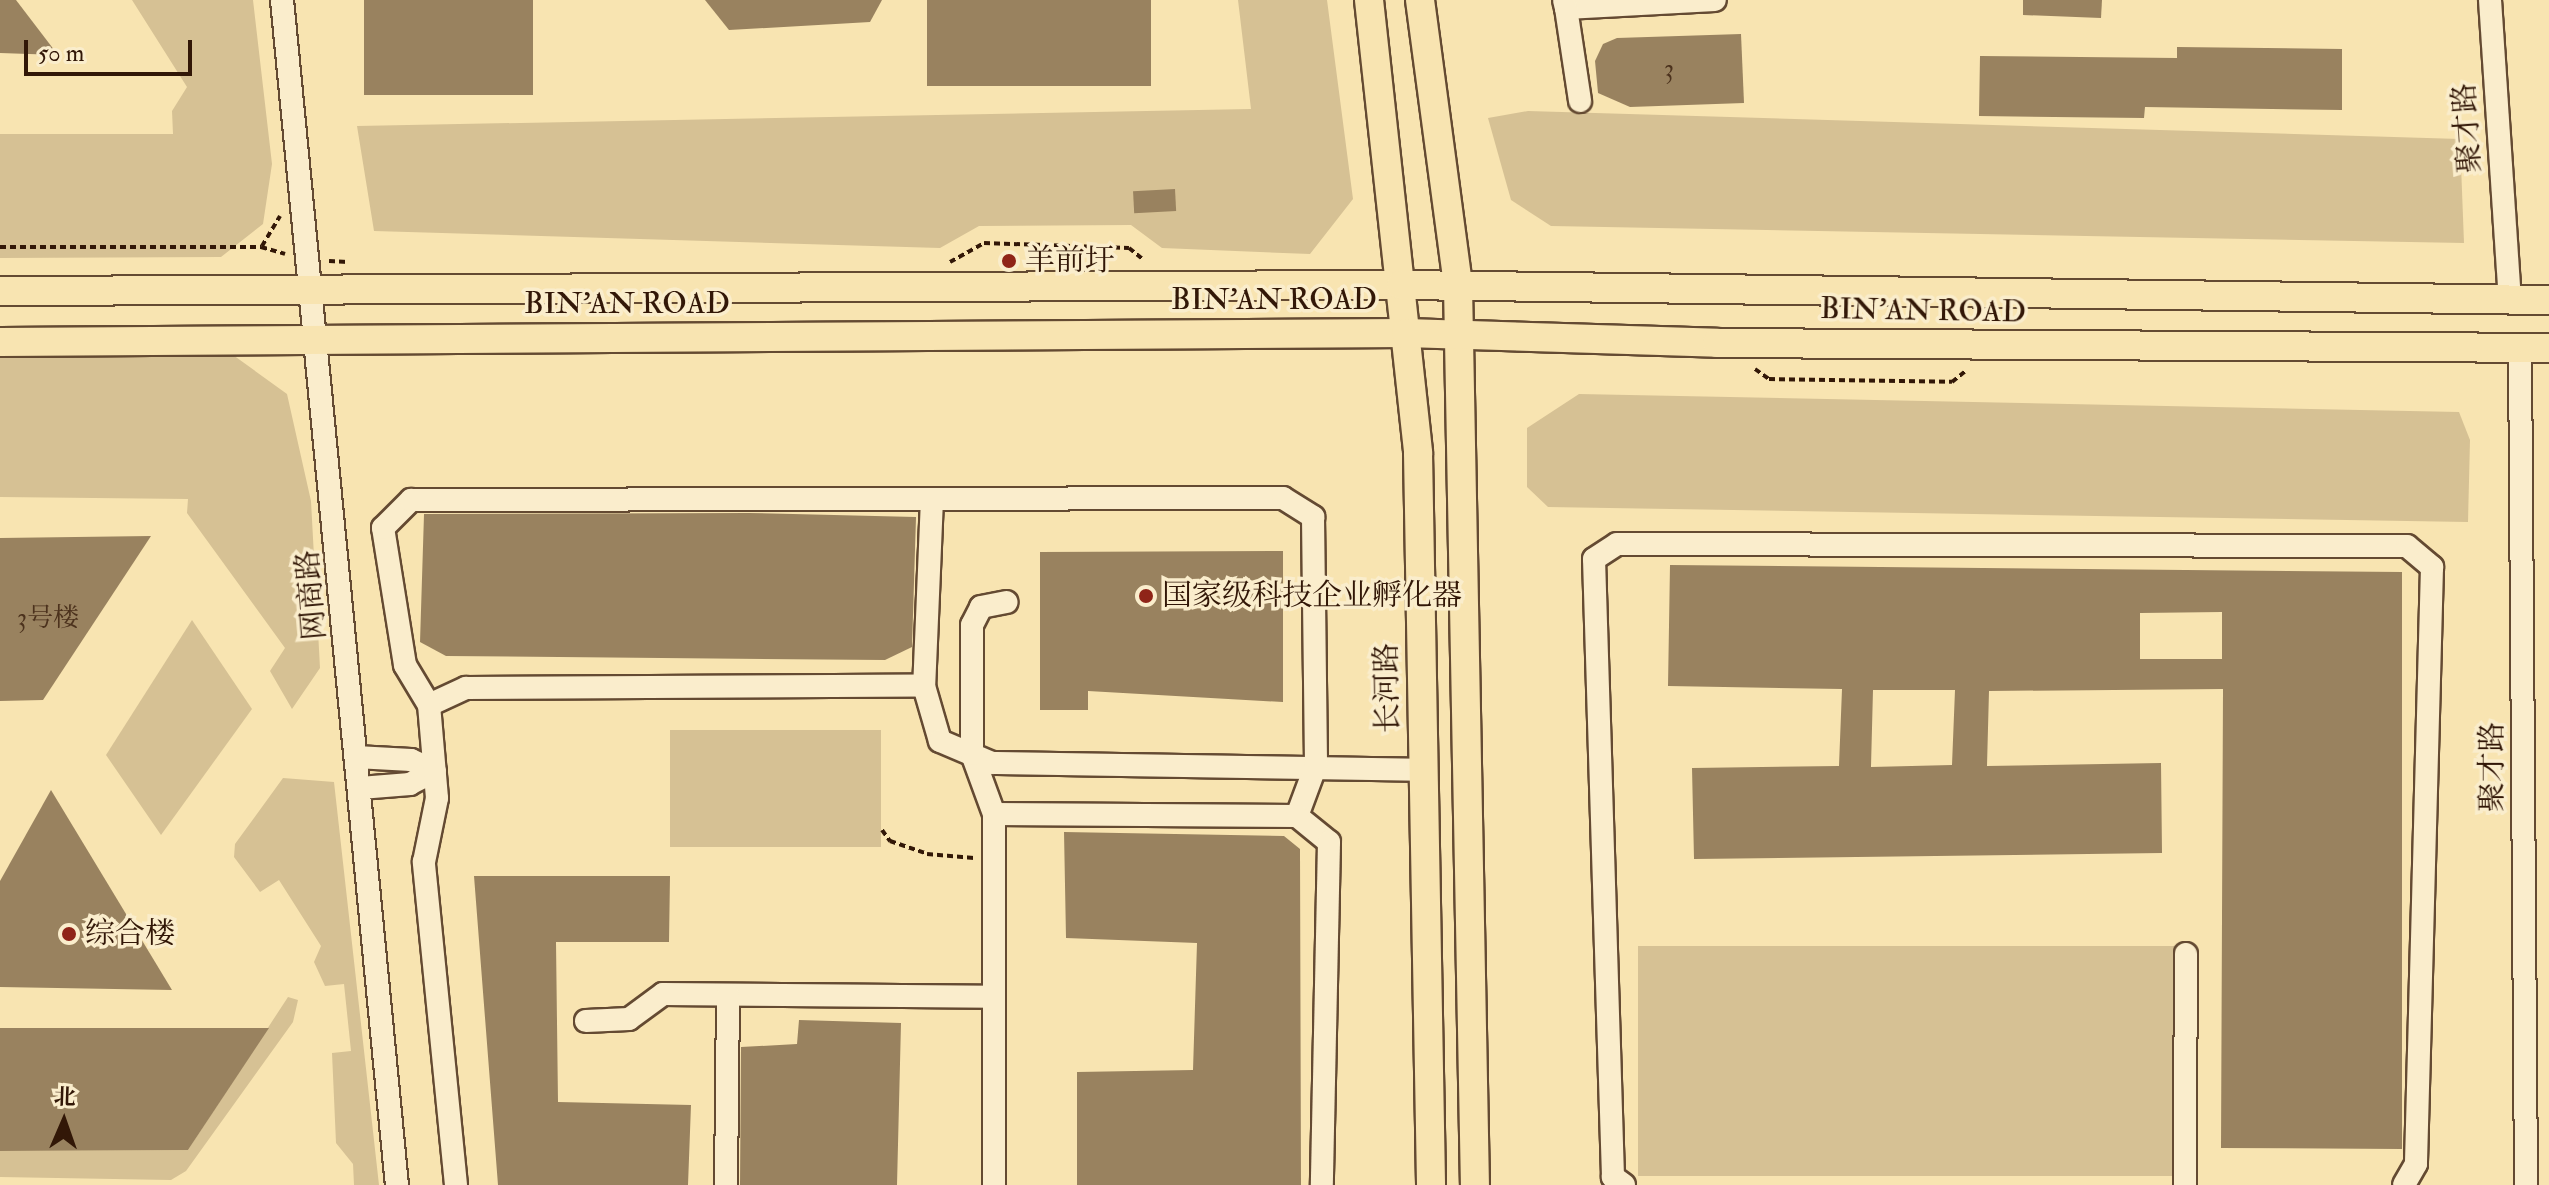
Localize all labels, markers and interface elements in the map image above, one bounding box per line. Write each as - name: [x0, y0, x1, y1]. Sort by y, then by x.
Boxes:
- scale bar: [28, 24, 196, 74]
- text: 50 m: [38, 38, 84, 69]
- house number: 3: [1664, 54, 1674, 86]
- street label: 聚才路: [2447, 82, 2489, 174]
- place label: 羊前圩: [1025, 243, 1115, 279]
- marker: 羊前圩: [1000, 252, 1018, 270]
- street label: BIN'AN ROAD: [1171, 282, 1377, 318]
- street label: BIN'AN ROAD: [524, 286, 730, 322]
- street label: BIN'AN ROAD: [1820, 291, 2026, 331]
- street label: 网商路: [290, 549, 334, 641]
- place label: 国家级科技企业孵化器: [1162, 578, 1462, 614]
- marker: 国家级科技企业孵化器: [1137, 587, 1155, 605]
- house number: 3号楼: [17, 603, 79, 635]
- street label: 长河路: [1369, 643, 1407, 733]
- street label: 聚才路: [2475, 722, 2511, 812]
- place label: 综合楼: [85, 916, 175, 952]
- marker: 综合楼: [60, 925, 78, 943]
- north arrow: [24, 1081, 104, 1161]
- text: 北: [53, 1083, 76, 1111]

